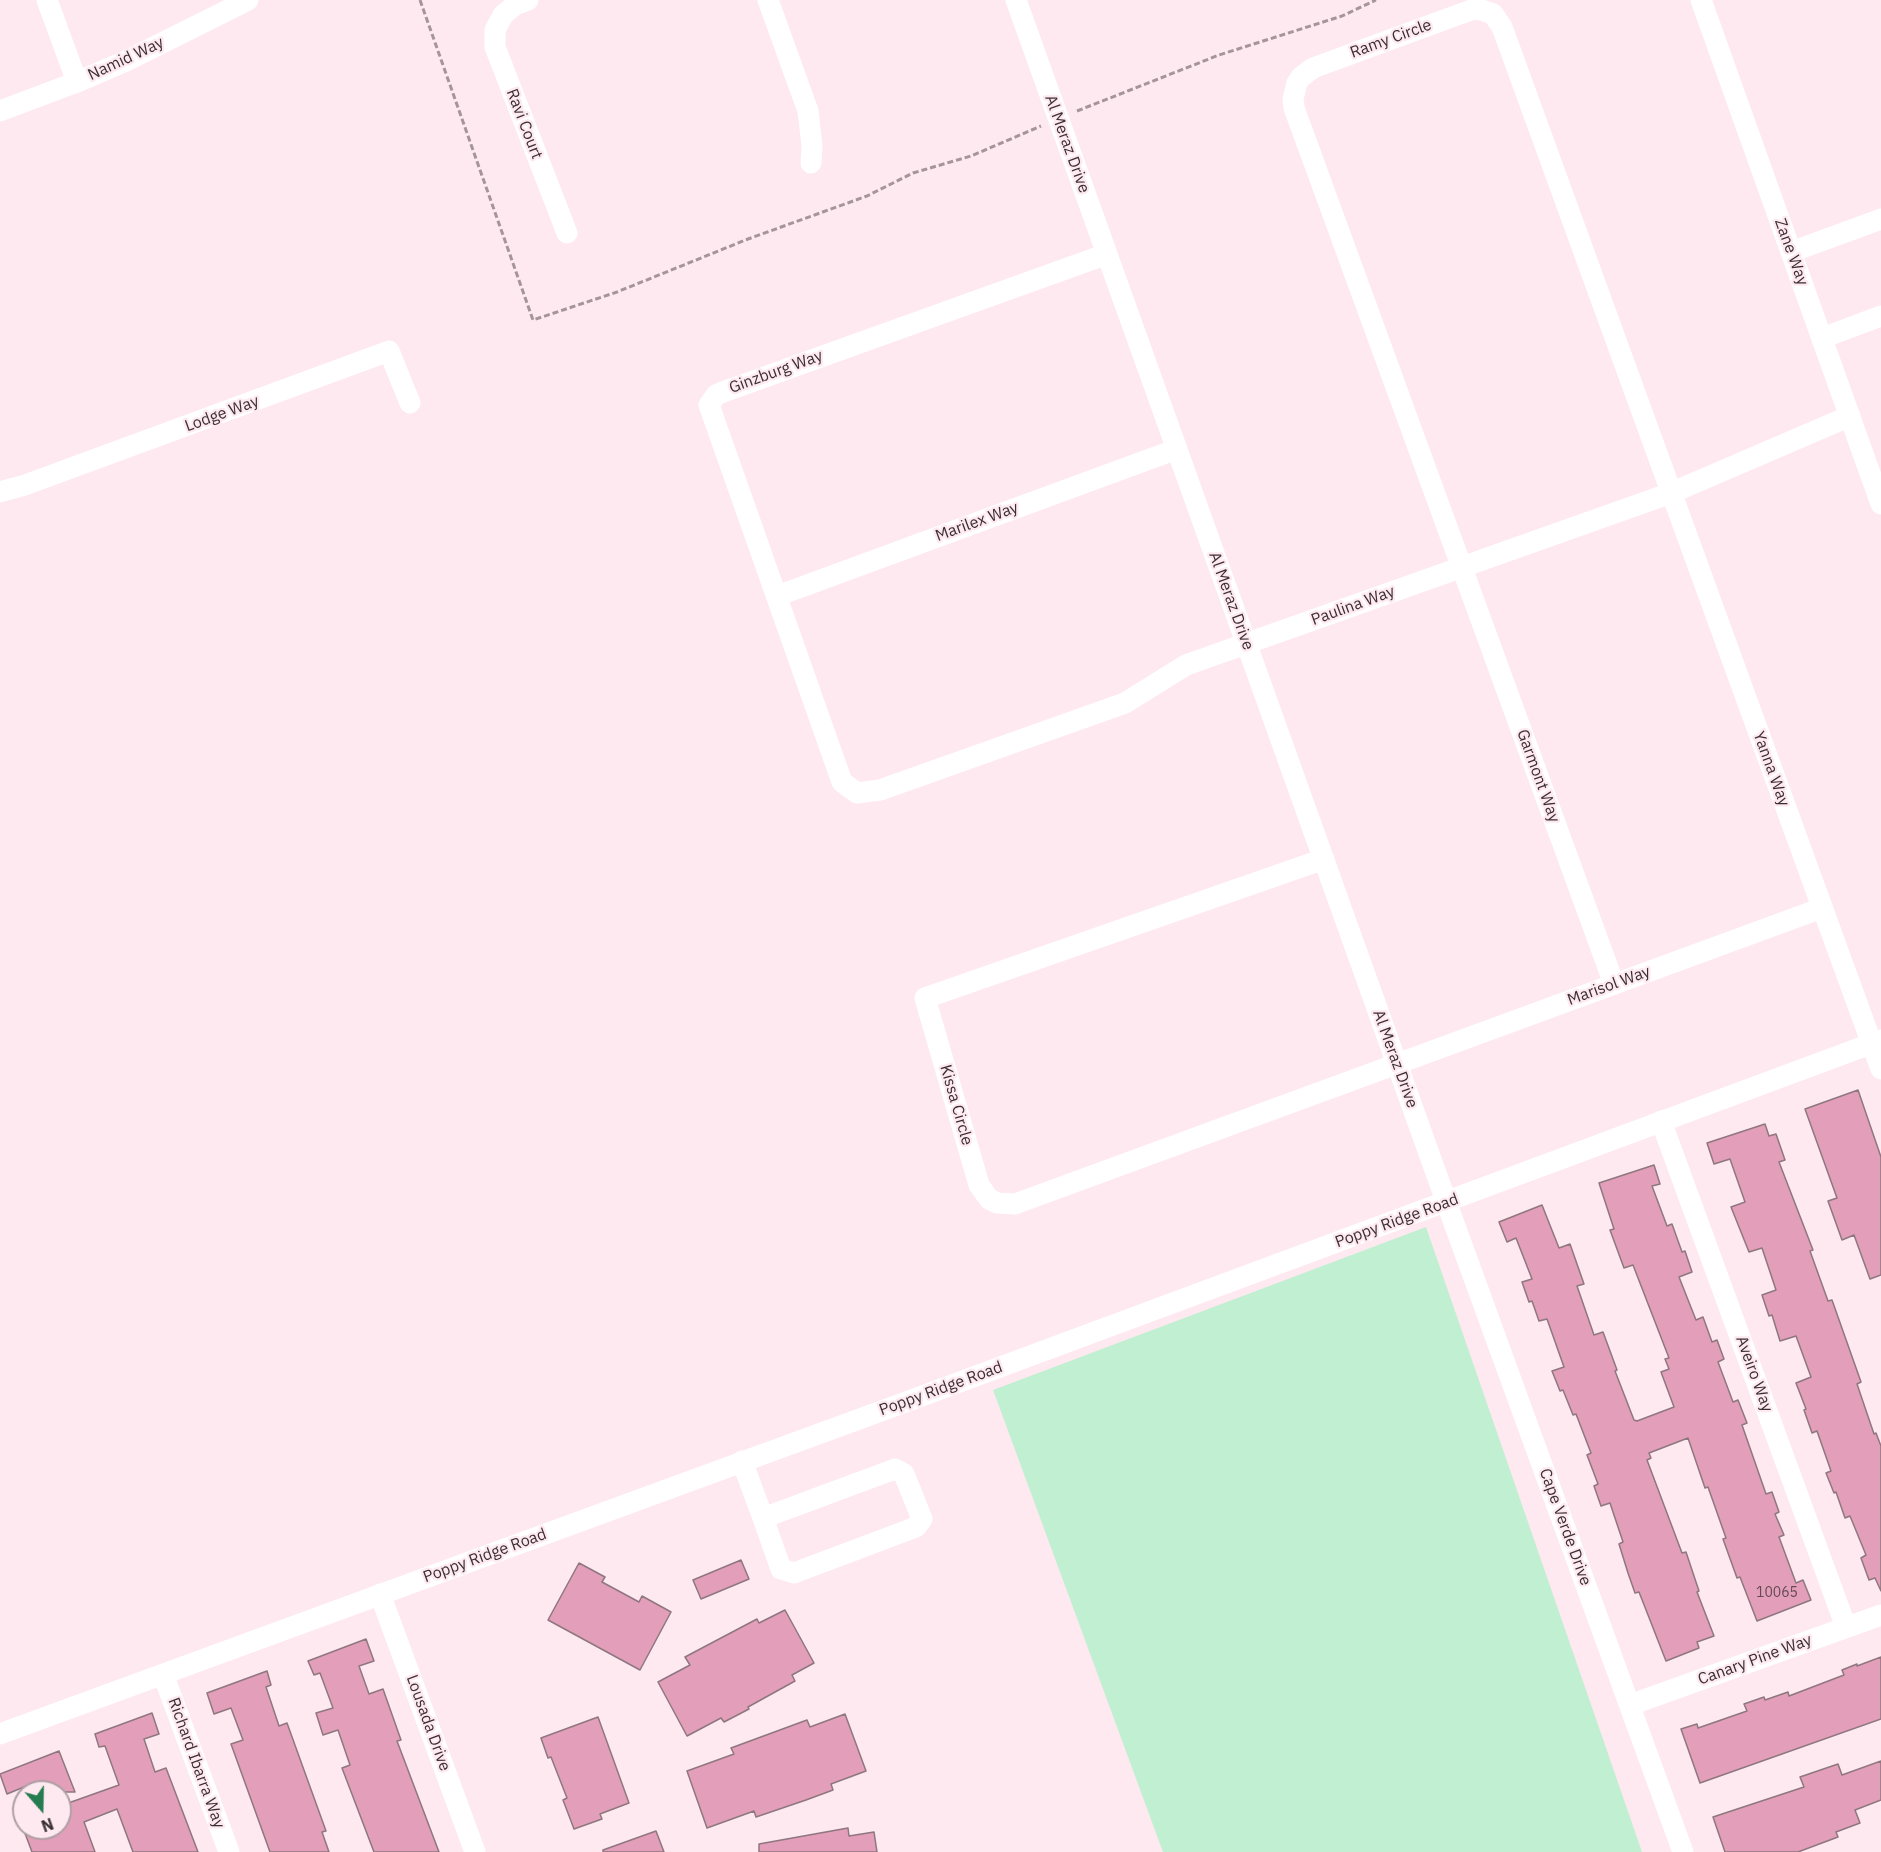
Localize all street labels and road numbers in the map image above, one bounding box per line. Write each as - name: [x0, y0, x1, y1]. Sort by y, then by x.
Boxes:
- street label: Ramy Circle: [1348, 15, 1434, 63]
- street label: Namid Way: [85, 33, 167, 85]
- street label: Ravi Court: [502, 86, 546, 162]
- street label: Al Meraz Drive: [1040, 92, 1094, 196]
- street label: Zane Way: [1770, 216, 1812, 288]
- street label: Ginzburg Way: [727, 346, 825, 398]
- street label: Lodge Way: [182, 392, 262, 436]
- street label: Marilex Way: [933, 498, 1021, 546]
- street label: Al Meraz Drive: [1204, 549, 1258, 653]
- street label: Paulina Way: [1309, 582, 1397, 630]
- street label: Garmont Way: [1512, 727, 1564, 825]
- street label: Yanna Way: [1749, 729, 1793, 809]
- street label: Marisol Way: [1565, 962, 1653, 1010]
- street label: Al Meraz Drive: [1368, 1007, 1422, 1111]
- street label: Kissa Circle: [935, 1063, 977, 1147]
- street label: Poppy Ridge Road: [1333, 1190, 1461, 1252]
- street label: Aveiro Way: [1731, 1333, 1777, 1415]
- street label: Poppy Ridge Road: [877, 1358, 1005, 1420]
- street label: Cape Verde Drive: [1535, 1466, 1595, 1588]
- street label: Poppy Ridge Road: [421, 1525, 549, 1587]
- street label: Canary Pine Way: [1695, 1630, 1815, 1690]
- street label: Lousada Drive: [402, 1672, 454, 1774]
- street label: Richard Ibarra Way: [163, 1695, 229, 1831]

